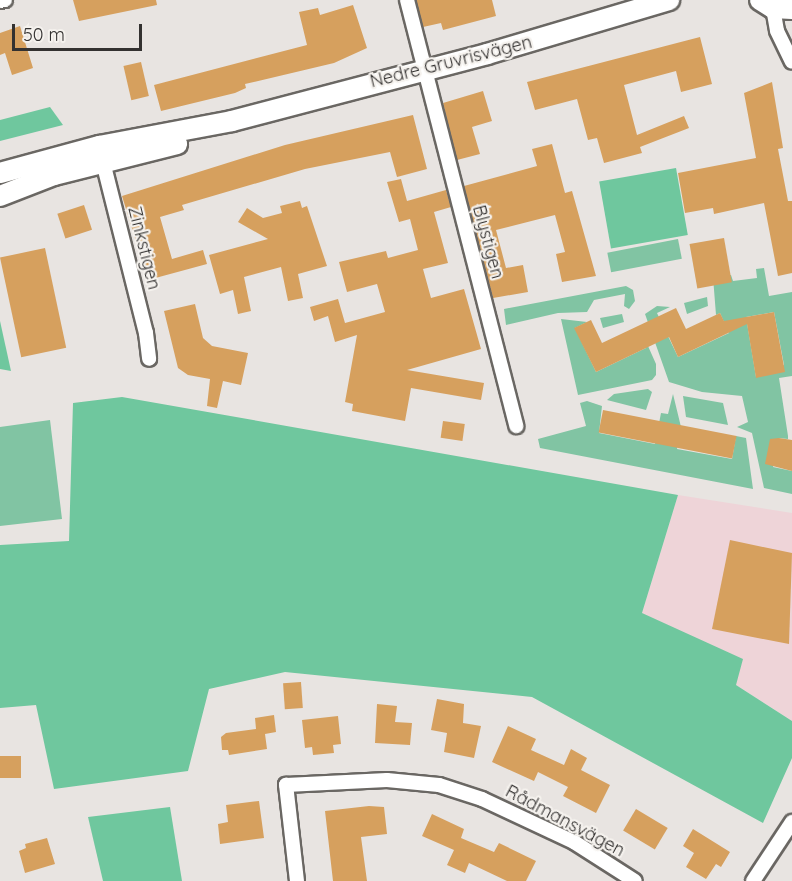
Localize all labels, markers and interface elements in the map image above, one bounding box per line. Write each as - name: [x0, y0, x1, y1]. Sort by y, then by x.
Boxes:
- scale bar: [15, 12, 146, 50]
- text: 50 m: [23, 23, 65, 46]
- street label: Nedre Gruvrisvägen: [368, 31, 534, 93]
- street label: Blystigen: [468, 203, 508, 281]
- street label: Zinkstigen: [123, 204, 165, 292]
- street label: Rådmansvägen: [502, 780, 628, 862]

